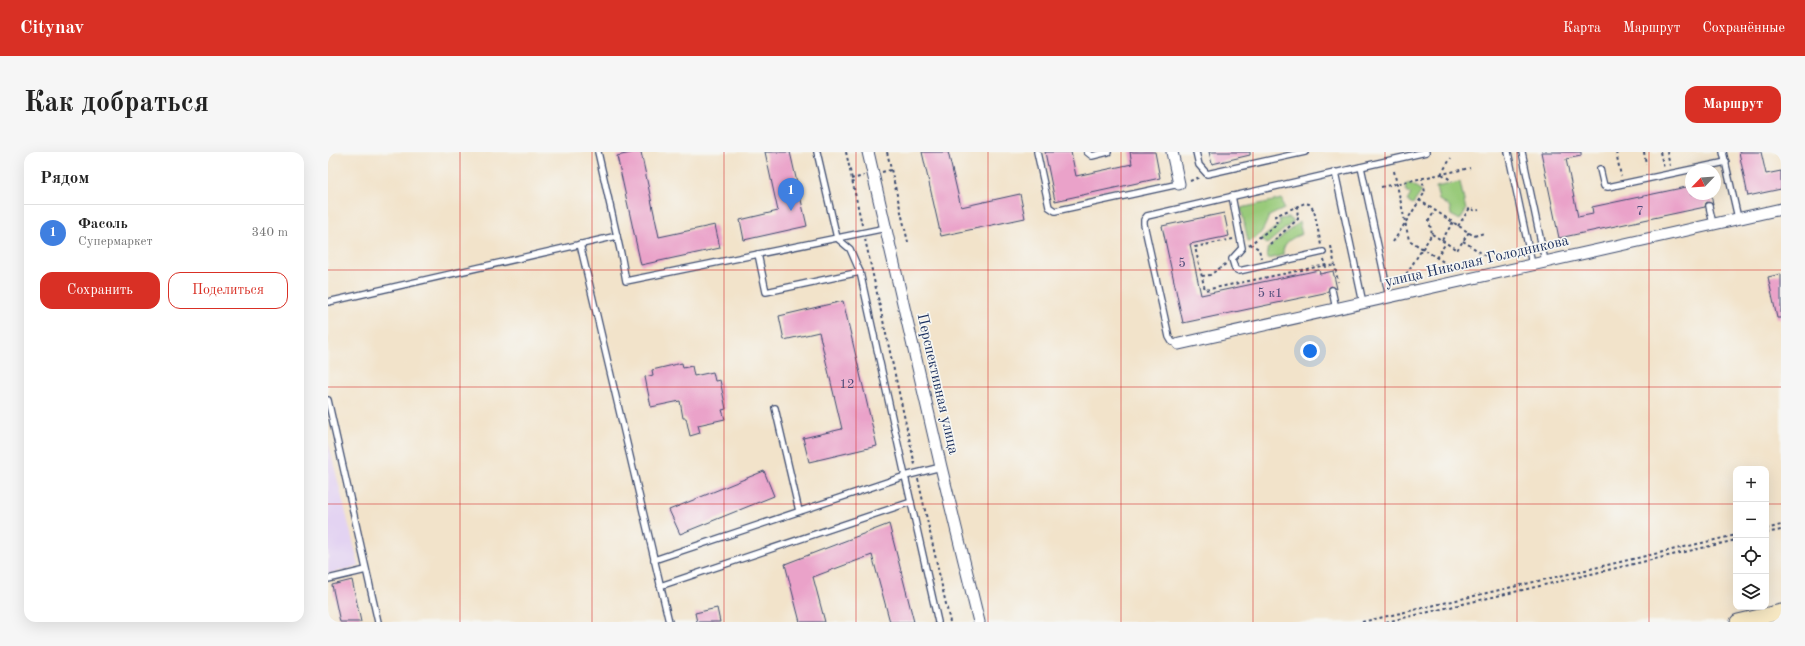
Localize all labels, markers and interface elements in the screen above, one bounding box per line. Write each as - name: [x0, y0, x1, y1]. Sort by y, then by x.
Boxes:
- text: Citynav: [20, 19, 84, 38]
- text: Карта: [1563, 21, 1601, 35]
- text: Маршрут: [1623, 21, 1680, 35]
- text: Сохранённые: [1702, 21, 1785, 35]
- button: Маршрут: [1685, 86, 1781, 123]
- text: Как добраться: [24, 90, 209, 118]
- north arrow: [1685, 164, 1721, 200]
- text: Рядом: [40, 170, 89, 187]
- pin: 1: [778, 178, 804, 211]
- house number: 7: [1636, 205, 1644, 218]
- text: Фасоль: [78, 217, 128, 232]
- text: 1: [49, 226, 57, 239]
- text: 340 m: [251, 226, 288, 239]
- street label: улица Николая Голодникова: [1384, 233, 1571, 290]
- text: Супермаркет: [78, 235, 153, 248]
- house number: 5: [1178, 257, 1186, 270]
- button: Сохранить: [40, 272, 160, 309]
- button: Поделиться: [168, 272, 288, 309]
- house number: 5 к1: [1257, 287, 1283, 300]
- street label: Перспективная улица: [913, 312, 961, 456]
- your location: [1300, 341, 1320, 361]
- house number: 12: [839, 378, 855, 391]
- map controls: [1733, 466, 1769, 610]
- button: +: [1733, 466, 1769, 502]
- button: −: [1733, 502, 1769, 538]
- button: locate: [1733, 538, 1769, 574]
- button: layers: [1733, 574, 1769, 610]

